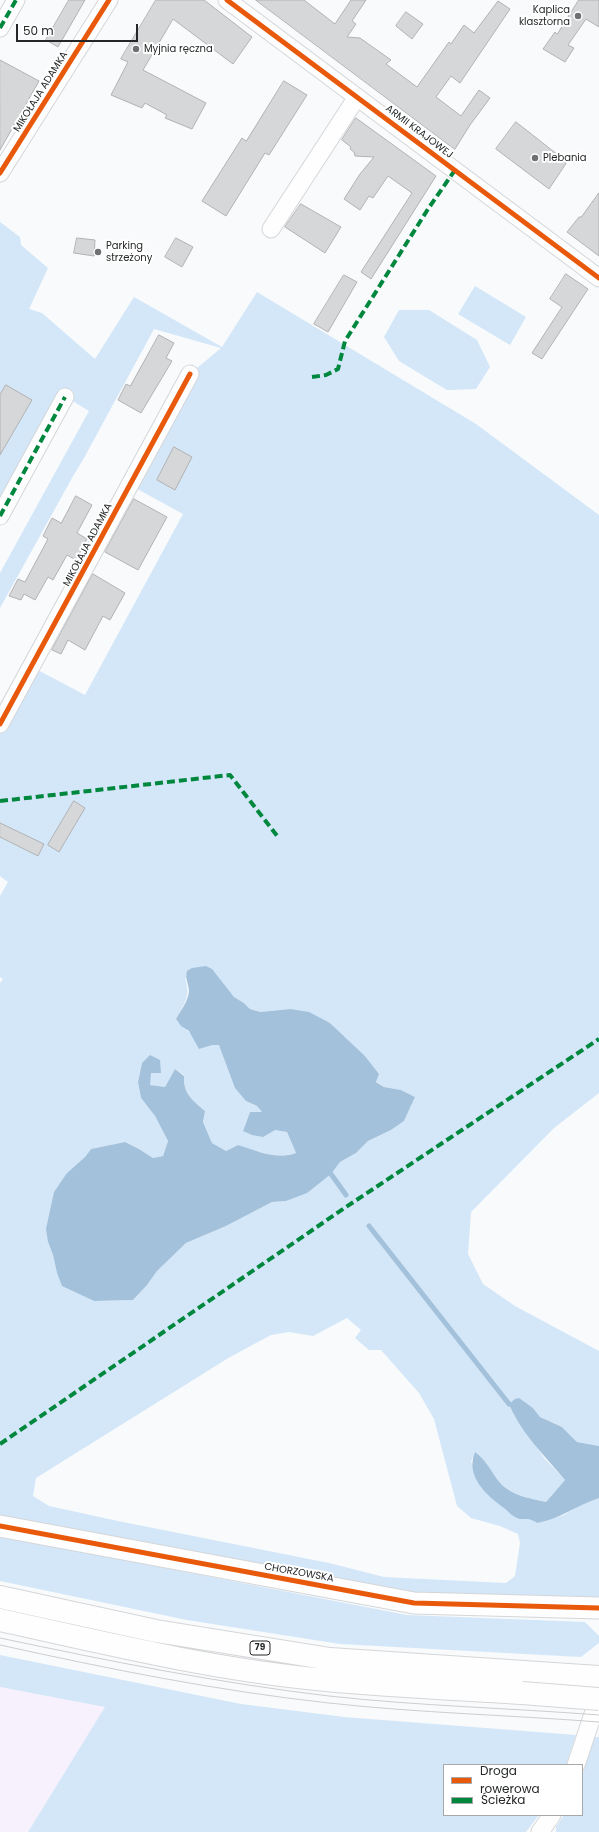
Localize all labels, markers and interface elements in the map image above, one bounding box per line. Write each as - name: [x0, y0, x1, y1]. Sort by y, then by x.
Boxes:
- place label: Kaplica klasztorna: [519, 4, 570, 28]
- marker: Kaplica klasztorna: [573, 11, 583, 21]
- scale bar: [18, 16, 140, 42]
- text: 50 m: [23, 22, 54, 39]
- place label: Myjnia ręczna: [144, 43, 213, 55]
- marker: Myjnia ręczna: [131, 44, 141, 54]
- street label: MIKOŁAJA ADAMKA: [11, 50, 71, 134]
- street label: ARMII KRAJOWEJ: [383, 103, 455, 161]
- place label: Plebania: [543, 152, 587, 164]
- marker: Plebania: [530, 153, 540, 163]
- place label: Parking strzeżony: [106, 240, 152, 264]
- marker: Parking strzeżony: [93, 247, 103, 257]
- street label: MIKOŁAJA ADAMKA: [61, 501, 115, 589]
- street label: CHORZOWSKA: [263, 1561, 335, 1585]
- road number: 79: [250, 1641, 270, 1655]
- text: Droga rowerowa: [480, 1762, 540, 1797]
- legend: [443, 1764, 583, 1816]
- text: Ścieżka: [481, 1791, 525, 1808]

